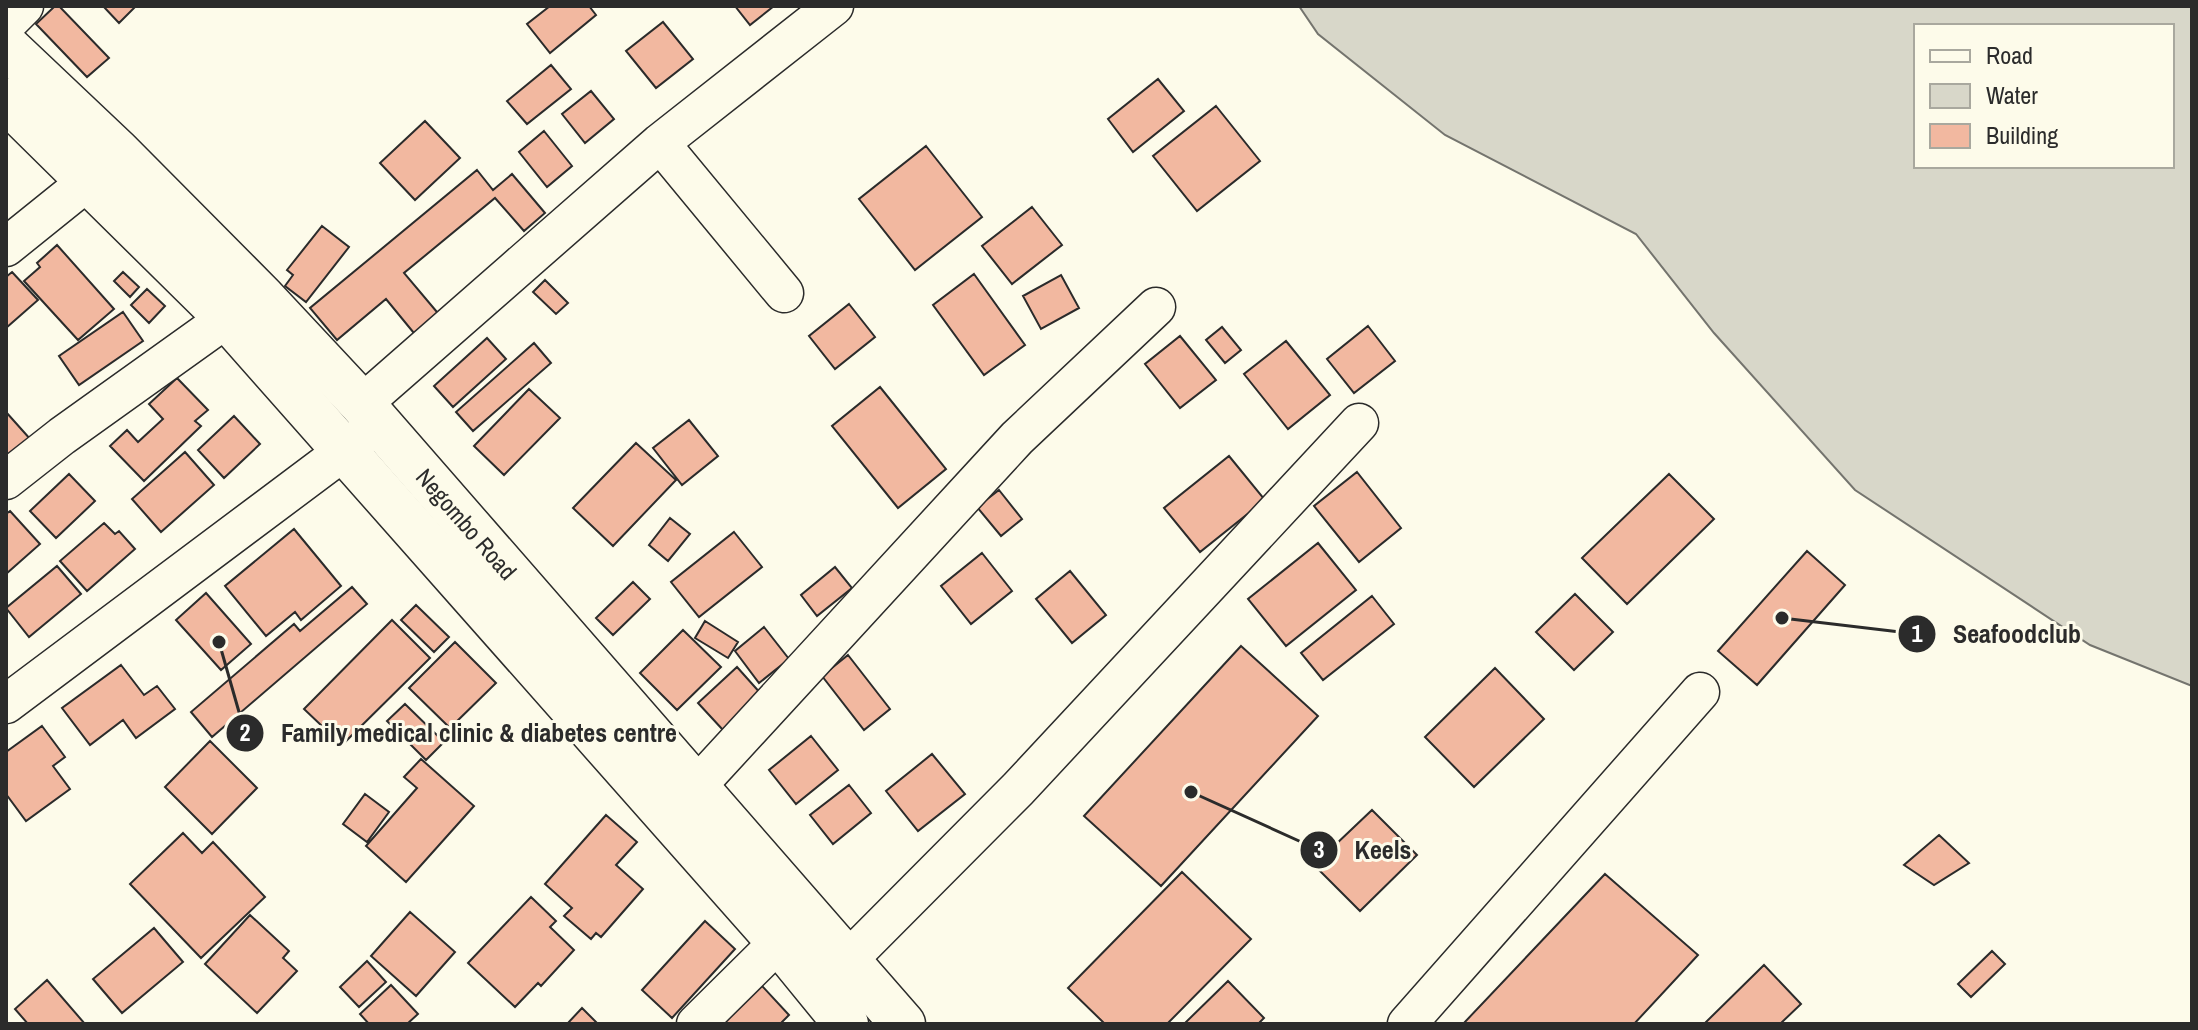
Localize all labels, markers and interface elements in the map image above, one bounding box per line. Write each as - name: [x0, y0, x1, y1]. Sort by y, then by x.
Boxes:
- legend: [1914, 24, 2174, 168]
- text: Road: [1986, 39, 2033, 71]
- text: Water: [1986, 79, 2038, 111]
- text: Building: [1986, 119, 2058, 151]
- street label: Negombo Road: [409, 461, 524, 586]
- callout: Seafoodclub: [1897, 609, 2097, 659]
- text: Seafoodclub: [1953, 616, 2081, 651]
- text: 1: [1912, 617, 1923, 649]
- callout: Family medical clinic & diabetes centre: [225, 708, 693, 758]
- text: Family medical clinic & diabetes centre: [281, 715, 677, 750]
- text: 2: [240, 716, 251, 748]
- callout: Keels: [1299, 825, 1428, 875]
- text: Keels: [1355, 832, 1411, 867]
- text: 3: [1314, 833, 1325, 865]

